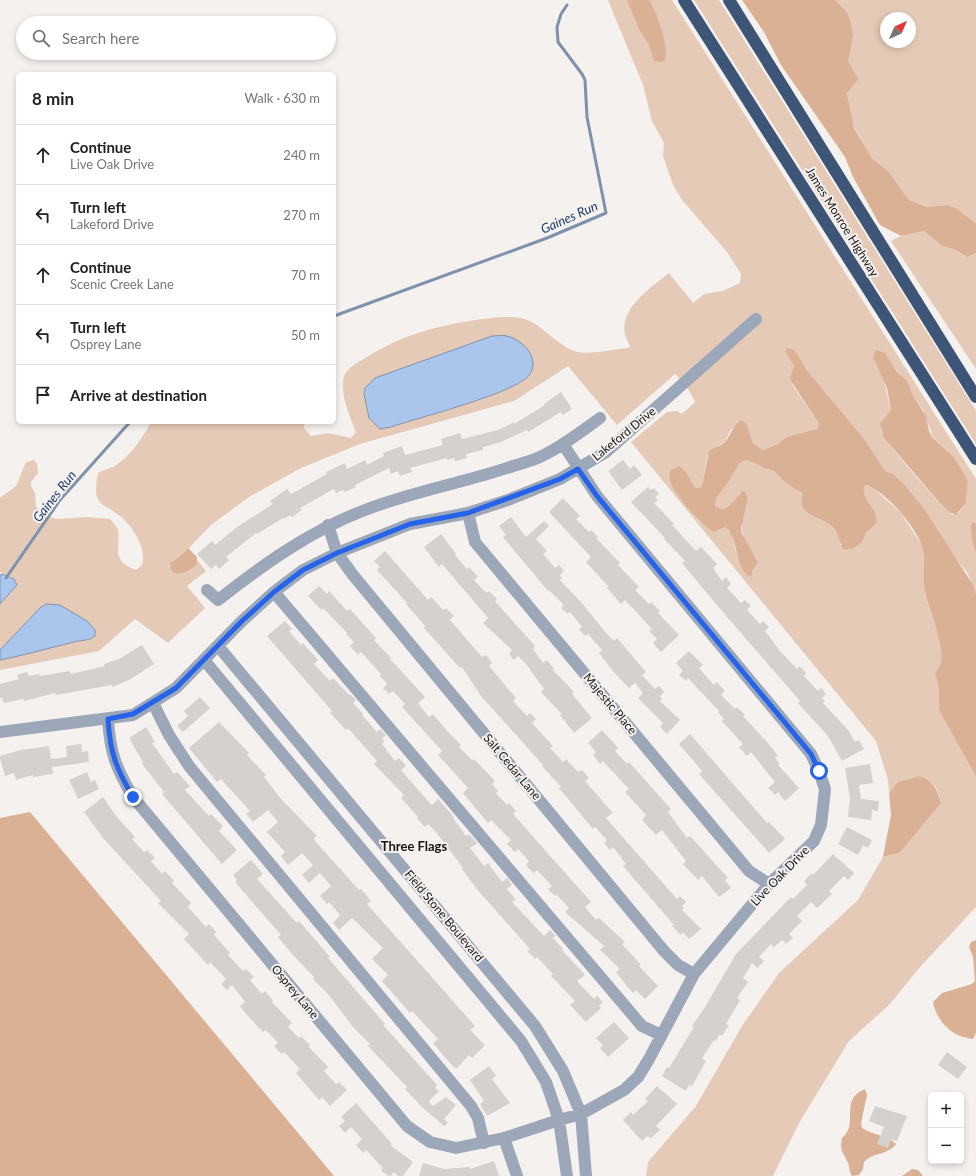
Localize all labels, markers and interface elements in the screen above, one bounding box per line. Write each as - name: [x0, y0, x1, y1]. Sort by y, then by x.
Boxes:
- north arrow: [880, 12, 916, 48]
- search box: [16, 16, 336, 60]
- icon: search: [30, 27, 52, 49]
- text: Search here: [62, 29, 139, 47]
- text: 8 min: [32, 88, 74, 109]
- text: Walk · 630 m: [244, 90, 320, 106]
- text: Continue: [70, 138, 131, 156]
- icon: ahead: [32, 144, 54, 166]
- text: 240 m: [283, 147, 320, 163]
- text: Live Oak Drive: [70, 156, 154, 172]
- street label: James Monroe Highway: [803, 164, 883, 280]
- water label: Gaines Run: [538, 197, 600, 237]
- text: Turn left: [70, 198, 126, 216]
- icon: left: [32, 204, 54, 226]
- text: 270 m: [283, 207, 320, 223]
- text: Lakeford Drive: [70, 216, 154, 232]
- text: Continue: [70, 258, 131, 276]
- icon: ahead: [32, 264, 54, 286]
- text: 70 m: [291, 267, 320, 283]
- text: Scenic Creek Lane: [70, 276, 174, 292]
- text: Turn left: [70, 318, 126, 336]
- icon: left: [32, 324, 54, 346]
- text: 50 m: [291, 327, 320, 343]
- text: Osprey Lane: [70, 336, 141, 352]
- icon: arrive: [32, 384, 54, 406]
- text: Arrive at destination: [70, 386, 207, 404]
- street label: Lakeford Drive: [589, 403, 659, 464]
- water label: Gaines Run: [29, 467, 79, 525]
- street label: Majestic Place: [580, 670, 640, 737]
- street label: Salt Cedar Lane: [480, 731, 544, 803]
- route start: [810, 762, 828, 780]
- route end: [124, 788, 142, 806]
- district label: Three Flags: [381, 838, 447, 854]
- street label: Live Oak Drive: [747, 843, 812, 909]
- street label: Field Stone Boulevard: [402, 867, 487, 965]
- street label: Osprey Lane: [268, 962, 322, 1022]
- map controls: [928, 1092, 964, 1164]
- button: +: [928, 1092, 964, 1128]
- button: −: [928, 1128, 964, 1164]

